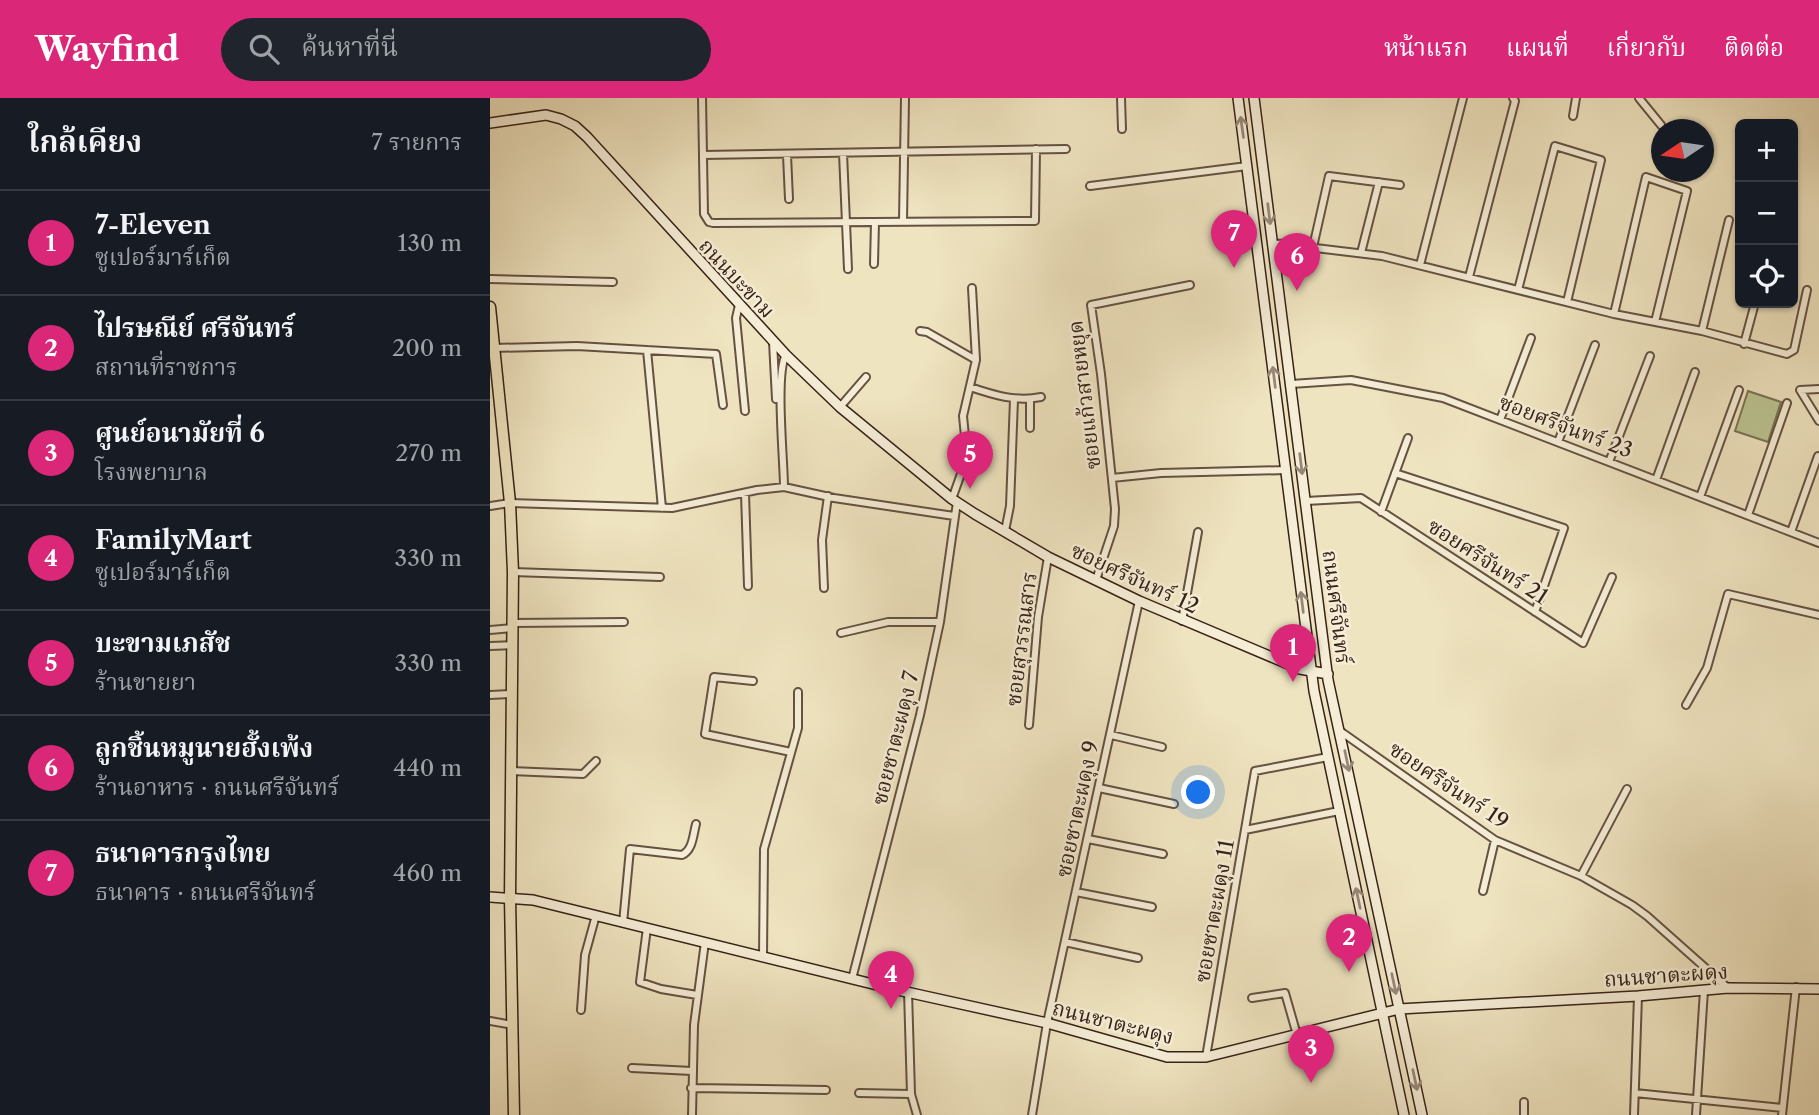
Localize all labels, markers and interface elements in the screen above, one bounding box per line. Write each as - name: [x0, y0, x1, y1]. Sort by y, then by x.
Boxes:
- search box: [221, 18, 711, 81]
- text: Wayfind: [35, 29, 179, 70]
- icon: search: [245, 30, 283, 68]
- text: ค้นหาที่นี่: [301, 31, 398, 63]
- text: หน้าแรก: [1384, 33, 1468, 62]
- text: แผนที่: [1506, 33, 1569, 62]
- text: เกี่ยวกับ: [1607, 33, 1686, 62]
- text: ติดต่อ: [1724, 33, 1784, 62]
- one-way arrow: [1235, 116, 1248, 139]
- north arrow: [1651, 119, 1714, 182]
- map controls: [1735, 119, 1798, 308]
- button: +: [1735, 119, 1798, 182]
- text: ใกล้เคียง: [28, 123, 142, 160]
- text: 7 รายการ: [371, 128, 462, 156]
- button: −: [1735, 182, 1798, 245]
- one-way arrow: [1263, 202, 1276, 225]
- text: 7-Eleven: [95, 209, 211, 241]
- pin: 7: [1211, 210, 1257, 268]
- text: 1: [46, 229, 56, 257]
- text: 130 m: [398, 229, 462, 257]
- street label: ถนนบะขาม: [694, 233, 780, 323]
- pin: 6: [1274, 233, 1320, 291]
- text: ซูเปอร์มาร์เก็ต: [95, 243, 231, 271]
- button: locate: [1735, 245, 1798, 308]
- text: ไปรษณีย์ ศรีจันทร์: [95, 312, 294, 344]
- street label: ซอยแก้วสายหยุด: [1062, 319, 1108, 471]
- text: 2: [44, 334, 58, 362]
- text: 200 m: [392, 334, 462, 362]
- text: สถานที่ราชการ: [95, 353, 238, 381]
- one-way arrow: [1267, 366, 1280, 389]
- street label: ซอยศรีจันทร์ 23: [1496, 389, 1636, 463]
- text: ศูนย์อนามัยที่ 6: [95, 417, 265, 449]
- pin: 5: [947, 431, 993, 489]
- text: 3: [45, 439, 58, 467]
- text: 270 m: [395, 439, 462, 467]
- one-way arrow: [1295, 452, 1308, 475]
- text: โรงพยาบาล: [95, 458, 208, 486]
- street label: ซอยศรีจันทร์ 21: [1423, 513, 1553, 609]
- text: FamilyMart: [95, 524, 252, 556]
- street label: ซอยศรีจันทร์ 12: [1067, 537, 1203, 619]
- text: 4: [44, 544, 58, 572]
- text: 330 m: [395, 544, 462, 572]
- street label: ถนนศรีจันทร์: [1318, 549, 1357, 667]
- text: ซูเปอร์มาร์เก็ต: [95, 558, 231, 586]
- street label: ซอยสุวรรณสาร: [1000, 570, 1044, 708]
- one-way arrow: [1296, 592, 1309, 614]
- pin: 1: [1270, 624, 1316, 682]
- text: บะขามเภสัช: [95, 627, 231, 659]
- text: 5: [45, 649, 57, 677]
- text: 330 m: [395, 649, 462, 677]
- text: ร้านขายยา: [95, 668, 196, 696]
- street label: ซอยชาตะผดุง 7: [866, 668, 926, 808]
- text: ลูกชิ้นหมูนายฮั้งเพ้ง: [95, 732, 313, 764]
- street label: ซอยศรีจันทร์ 19: [1385, 736, 1513, 834]
- street label: ซอยชาตะผดุง 9: [1050, 738, 1106, 880]
- one-way arrow: [1341, 750, 1354, 772]
- text: 6: [44, 754, 58, 782]
- text: 440 m: [393, 754, 462, 782]
- text: ร้านอาหาร · ถนนศรีจันทร์: [95, 773, 339, 801]
- your location: [1181, 775, 1215, 809]
- text: ธนาคารกรุงไทย: [95, 837, 271, 869]
- street label: ซอยชาตะผดุง 11: [1189, 838, 1241, 985]
- text: 7: [45, 859, 57, 887]
- text: 460 m: [393, 859, 462, 887]
- text: ธนาคาร · ถนนศรีจันทร์: [95, 878, 315, 906]
- one-way arrow: [1350, 887, 1364, 910]
- pin: 2: [1326, 914, 1372, 972]
- pin: 4: [868, 951, 914, 1009]
- street label: ถนนชาตะผดุง: [1603, 958, 1729, 994]
- one-way arrow: [1387, 972, 1401, 995]
- street label: ถนนชาตะผดุง: [1049, 995, 1176, 1051]
- pin: 3: [1288, 1025, 1334, 1083]
- one-way arrow: [1408, 1068, 1422, 1091]

